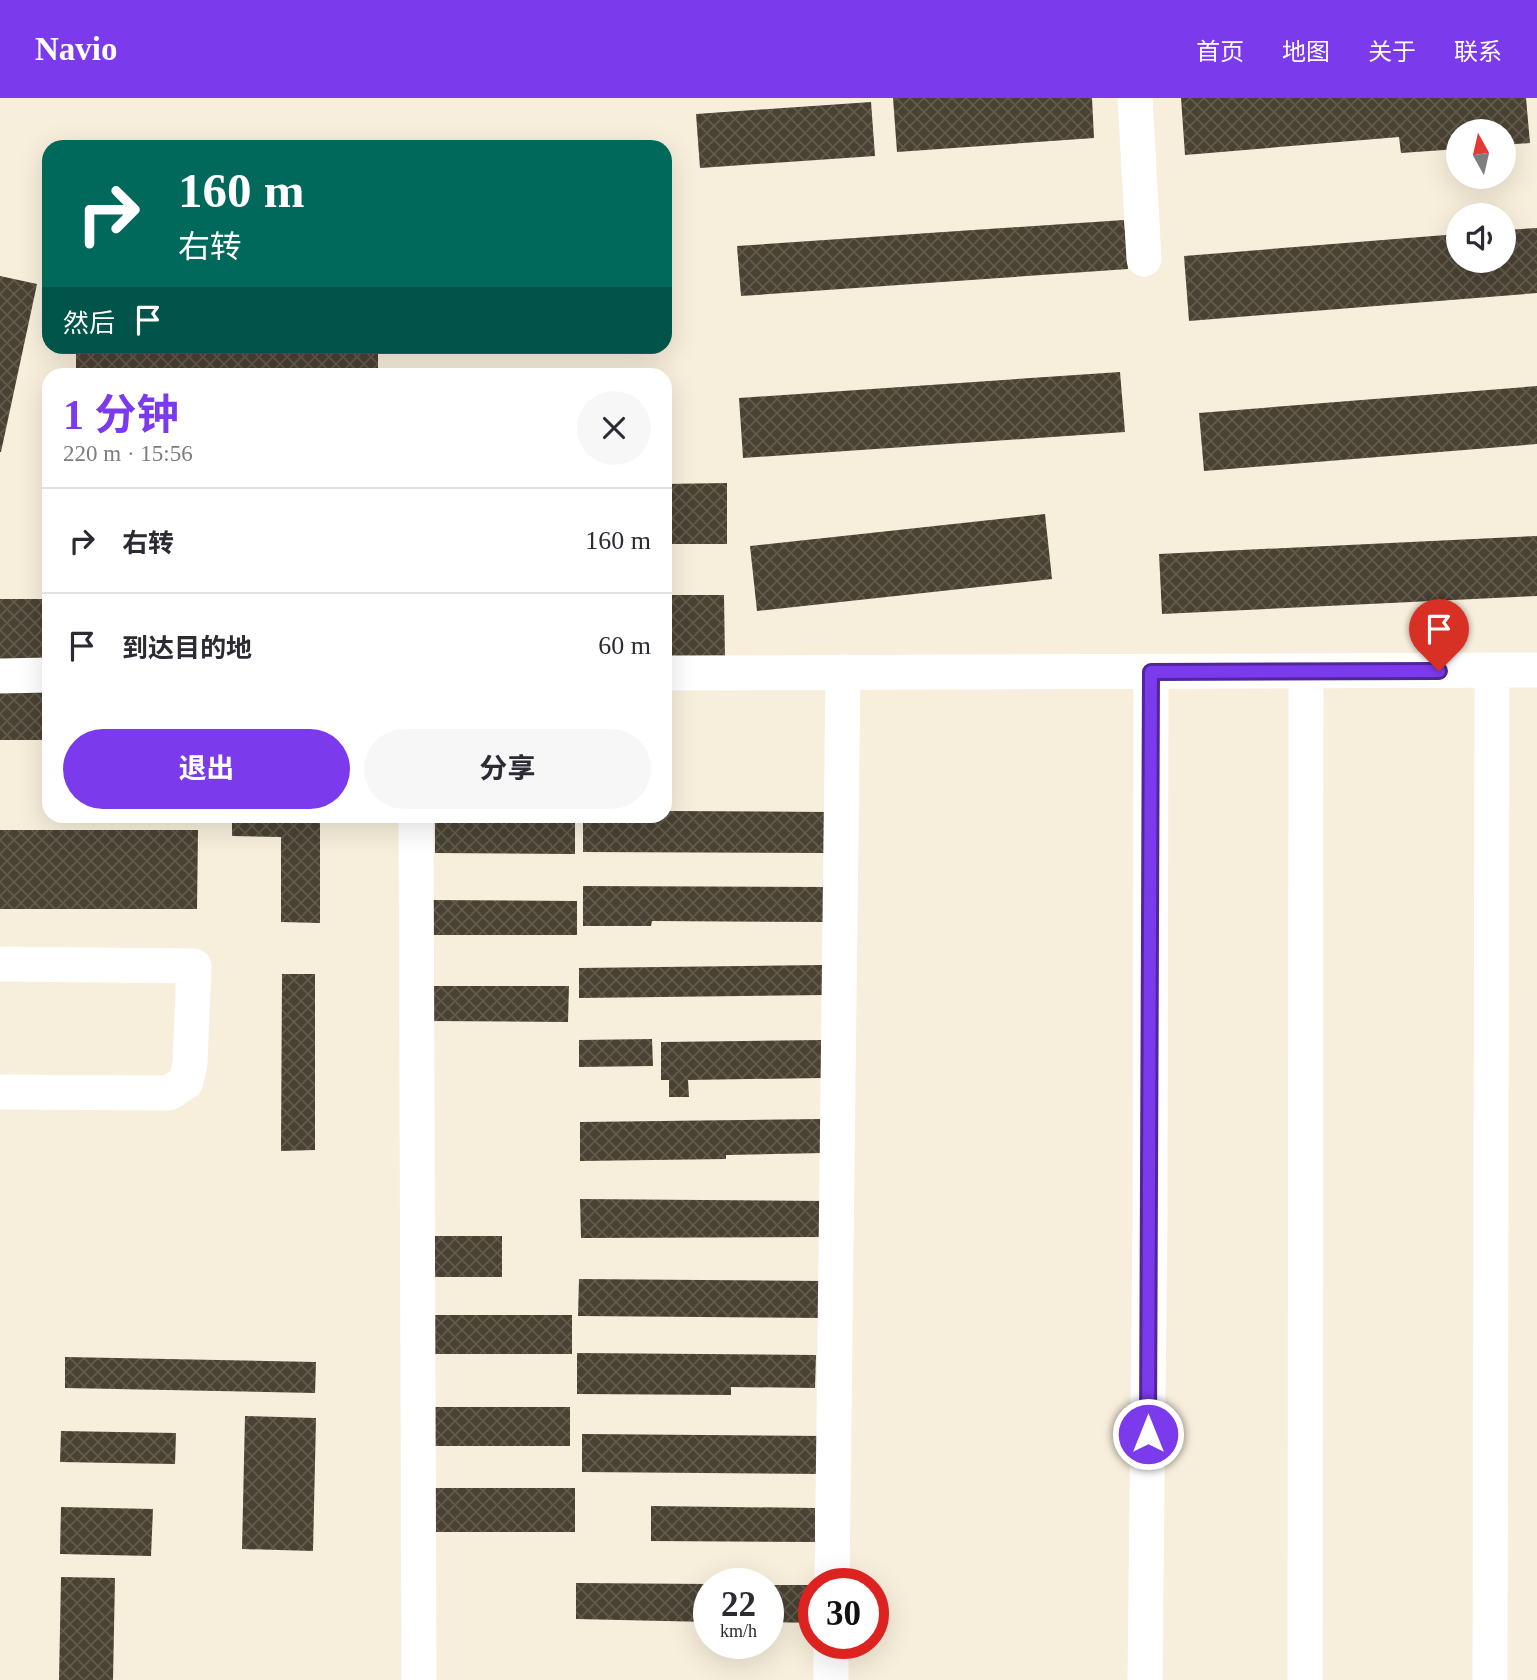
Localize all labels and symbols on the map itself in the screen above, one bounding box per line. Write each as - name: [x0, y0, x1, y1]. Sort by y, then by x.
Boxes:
- north arrow: [1446, 119, 1516, 189]
- pin: [1409, 599, 1469, 671]
- position arrow: [1111, 1397, 1185, 1471]
- speed limit sign: 30: [798, 1568, 889, 1659]

